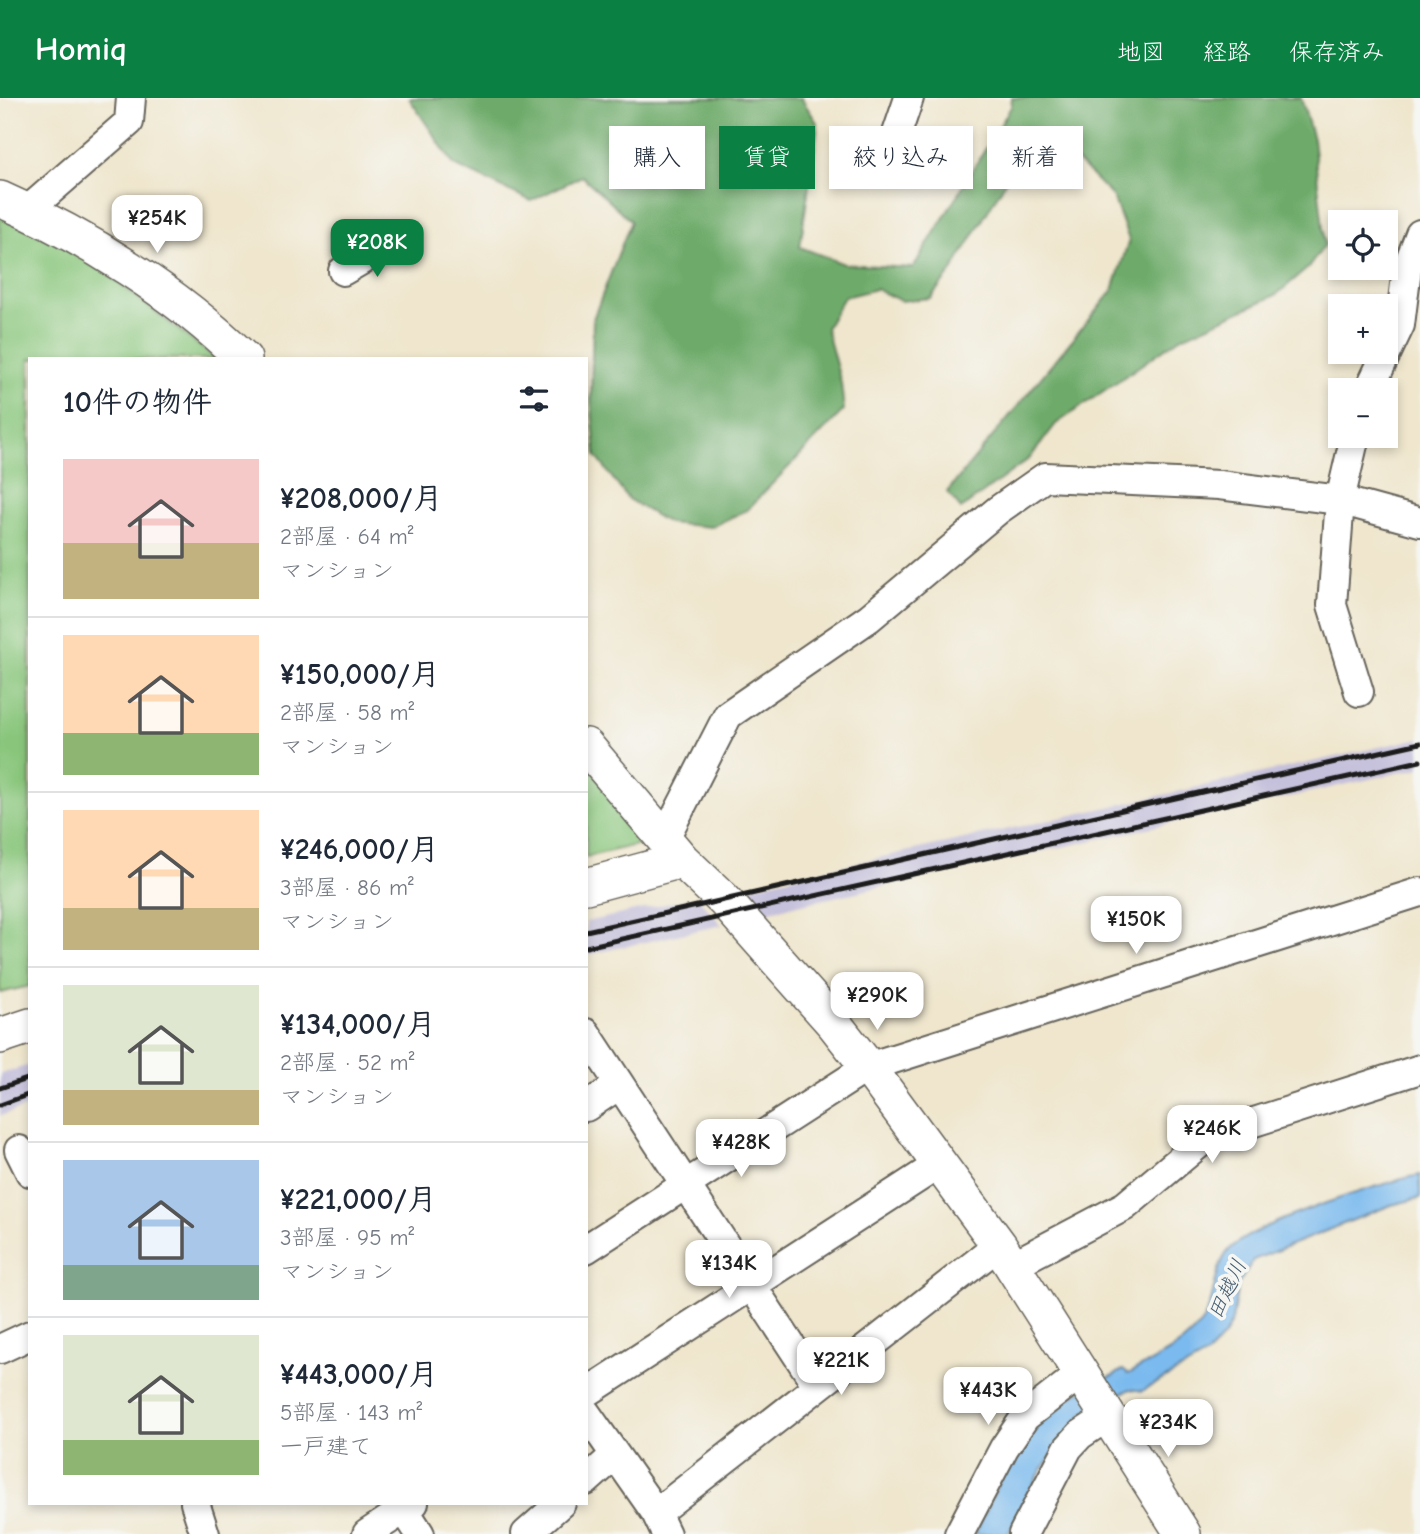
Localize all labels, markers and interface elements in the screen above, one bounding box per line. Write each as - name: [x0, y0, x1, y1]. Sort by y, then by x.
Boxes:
- text: Homiq: [35, 30, 127, 68]
- text: 地図: [1117, 38, 1165, 66]
- text: 経路: [1203, 38, 1251, 66]
- text: 保存済み: [1289, 38, 1385, 66]
- chip: 購入: [609, 126, 705, 189]
- chip: 賃貸: [719, 126, 815, 189]
- chip: 絞り込み: [829, 126, 973, 189]
- chip: 新着: [987, 126, 1083, 189]
- pin: ¥254K: [108, 195, 206, 255]
- text: ¥254K: [128, 204, 186, 231]
- map controls: [1328, 210, 1398, 448]
- button: locate: [1328, 210, 1398, 280]
- pin: ¥208K: [328, 220, 426, 279]
- text: ¥208K: [347, 228, 407, 255]
- button: +: [1328, 294, 1398, 364]
- button: −: [1328, 378, 1398, 448]
- icon: filters: [515, 380, 553, 418]
- text: 10件の物件: [63, 385, 212, 420]
- text: ¥208,000/月: [280, 481, 443, 516]
- icon: home: [119, 487, 203, 571]
- text: 2部屋 · 64 m²: [280, 523, 413, 550]
- text: マンション: [280, 557, 394, 584]
- text: ¥150,000/月: [280, 657, 440, 692]
- icon: home: [119, 663, 203, 747]
- text: 2部屋 · 58 m²: [280, 699, 414, 726]
- text: マンション: [280, 733, 394, 760]
- text: ¥246,000/月: [280, 832, 439, 867]
- icon: home: [119, 838, 203, 922]
- text: 3部屋 · 86 m²: [280, 874, 414, 901]
- pin: ¥150K: [1087, 896, 1185, 956]
- text: ¥150K: [1107, 905, 1165, 932]
- text: マンション: [280, 908, 394, 935]
- pin: ¥290K: [828, 972, 926, 1032]
- text: ¥290K: [847, 981, 907, 1008]
- text: ¥134,000/月: [280, 1007, 436, 1042]
- icon: home: [119, 1013, 203, 1097]
- text: 2部屋 · 52 m²: [280, 1049, 414, 1076]
- text: マンション: [280, 1083, 394, 1110]
- pin: ¥246K: [1163, 1105, 1261, 1165]
- text: ¥246K: [1183, 1114, 1241, 1141]
- pin: ¥428K: [692, 1119, 790, 1179]
- text: ¥428K: [712, 1128, 770, 1155]
- text: ¥221,000/月: [280, 1182, 437, 1217]
- icon: home: [119, 1188, 203, 1272]
- text: 3部屋 · 95 m²: [280, 1224, 414, 1251]
- pin: ¥134K: [680, 1240, 778, 1300]
- text: ¥134K: [701, 1249, 757, 1276]
- water label: 田越川: [1203, 1255, 1251, 1323]
- text: マンション: [280, 1258, 394, 1285]
- pin: ¥221K: [792, 1338, 890, 1397]
- text: ¥221K: [813, 1346, 869, 1373]
- text: ¥443,000/月: [280, 1357, 438, 1392]
- icon: home: [119, 1363, 203, 1447]
- pin: ¥443K: [939, 1368, 1037, 1427]
- text: ¥443K: [959, 1376, 1017, 1403]
- text: 5部屋 · 143 m²: [280, 1399, 422, 1426]
- pin: ¥234K: [1119, 1400, 1217, 1459]
- text: ¥234K: [1139, 1408, 1197, 1435]
- text: 一戸建て: [280, 1433, 372, 1460]

